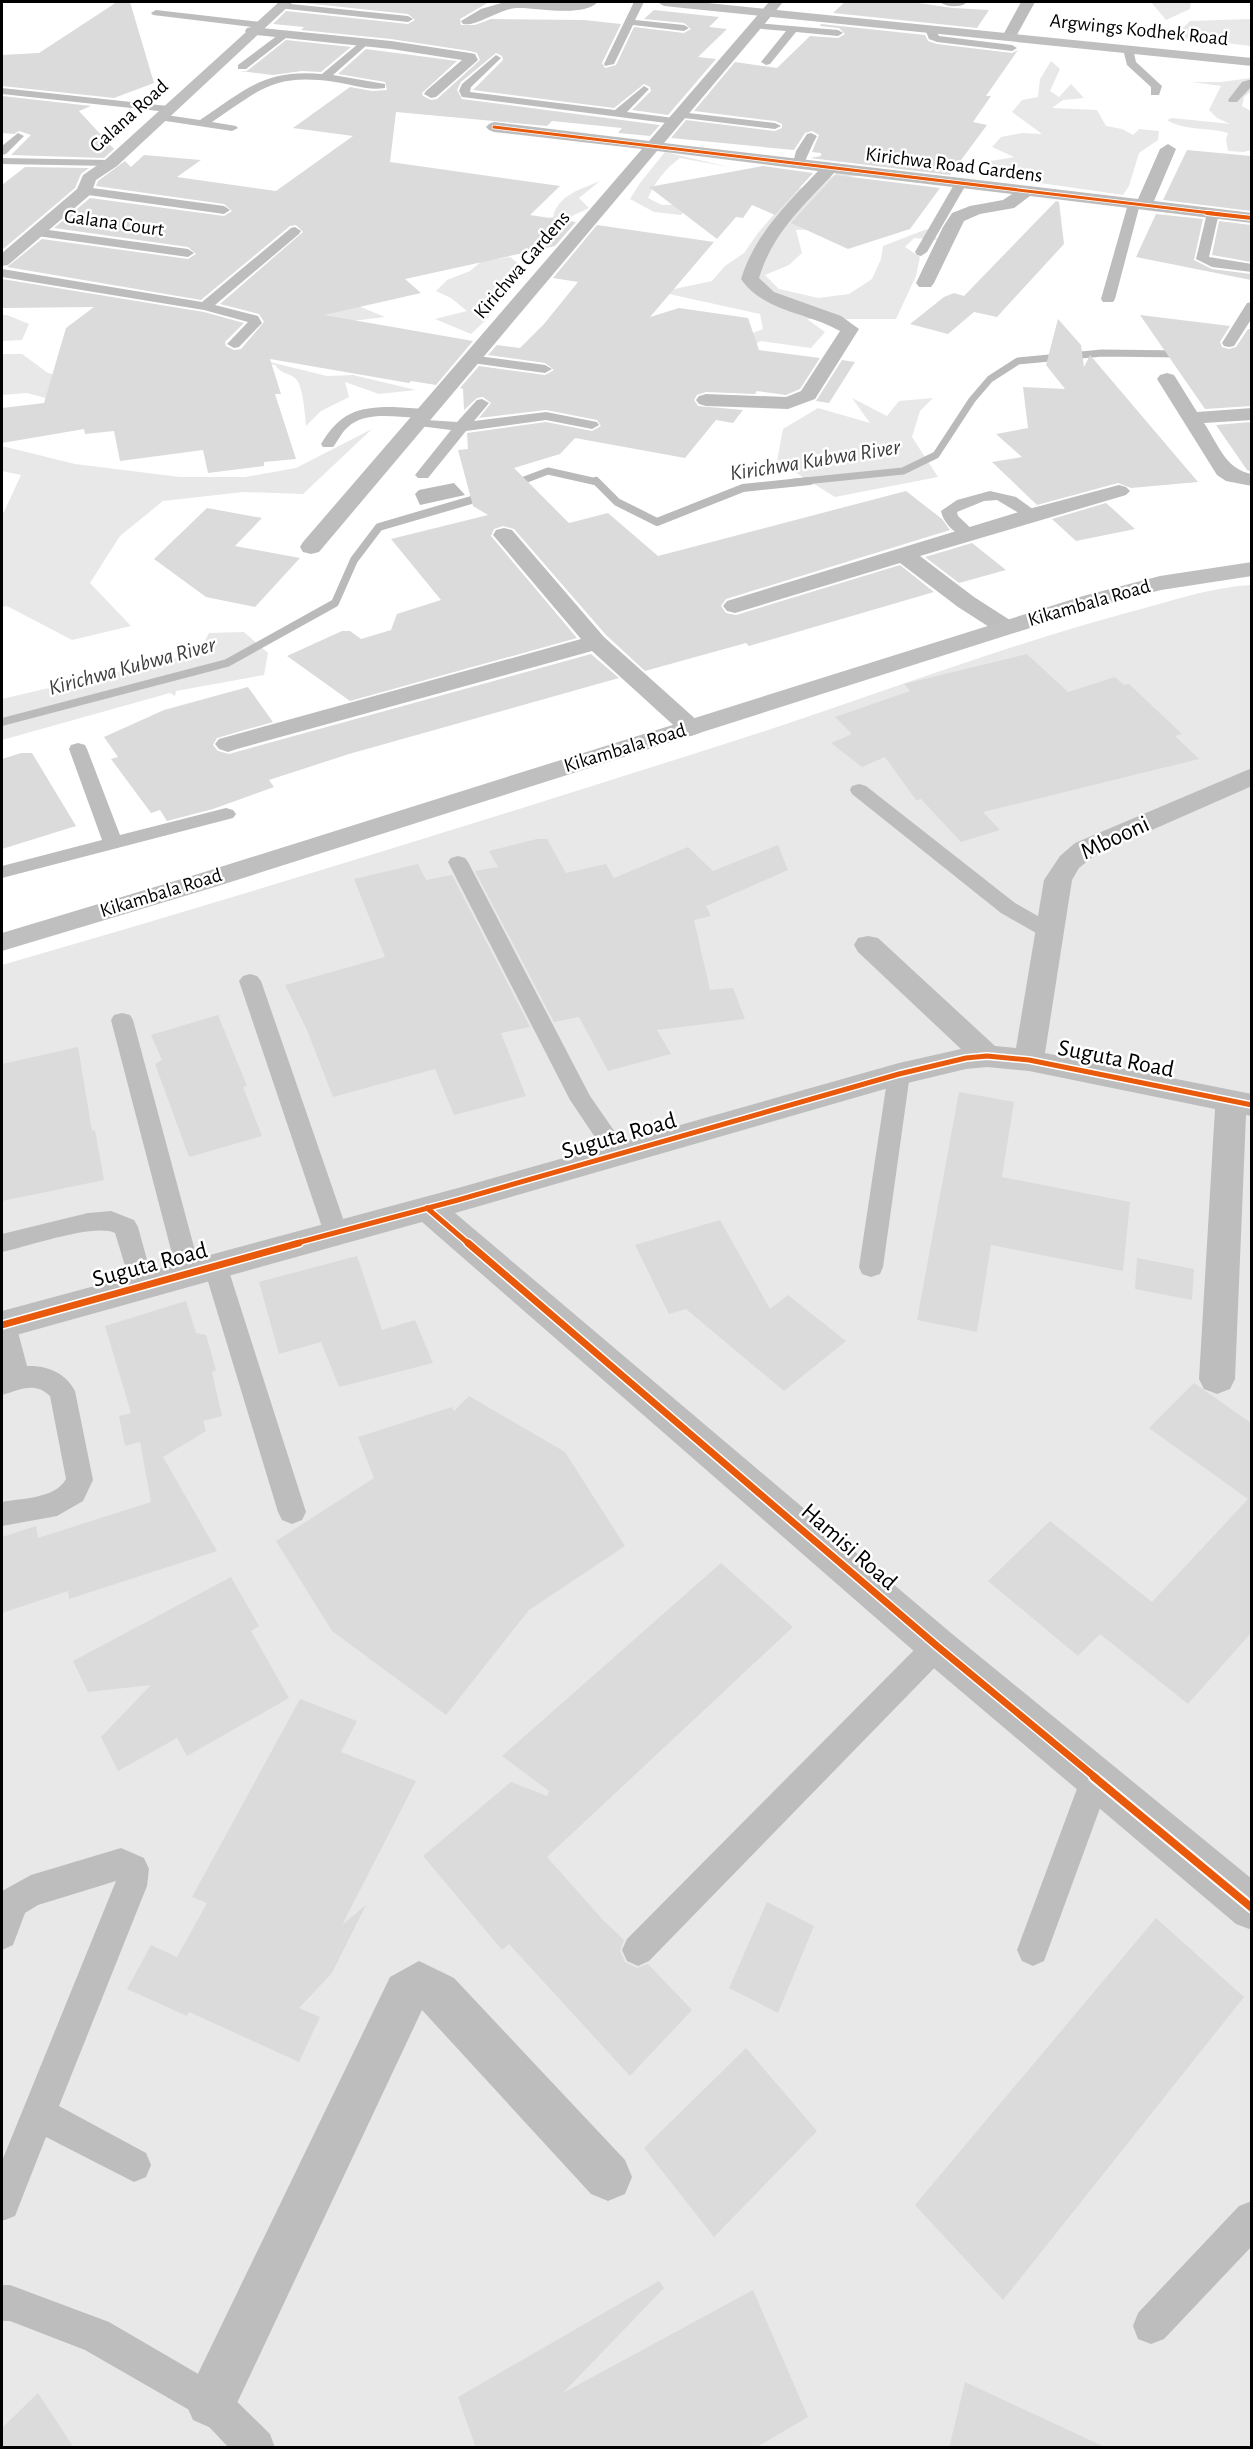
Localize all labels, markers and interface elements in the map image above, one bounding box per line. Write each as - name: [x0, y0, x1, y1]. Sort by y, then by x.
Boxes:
- street label: Argwings Kodhek Road: [1049, 11, 1229, 49]
- street label: Galana Road: [86, 76, 172, 156]
- street label: Kirichwa Road Gardens: [864, 144, 1044, 186]
- street label: Galana Court: [63, 206, 166, 240]
- street label: Kirichwa Gardens: [470, 207, 574, 323]
- water label: Kirichwa Kubwa River: [728, 436, 903, 484]
- street label: Kikambala Road: [1026, 576, 1152, 630]
- water label: Kirichwa Kubwa River: [46, 633, 219, 699]
- street label: Kikambala Road: [562, 720, 688, 776]
- street label: Mbooni: [1077, 812, 1153, 864]
- street label: Kikambala Road: [98, 865, 224, 921]
- street label: Suguta Road: [1056, 1036, 1176, 1082]
- street label: Suguta Road: [559, 1108, 679, 1164]
- street label: Suguta Road: [90, 1238, 210, 1292]
- street label: Hamisi Road: [797, 1499, 901, 1595]

